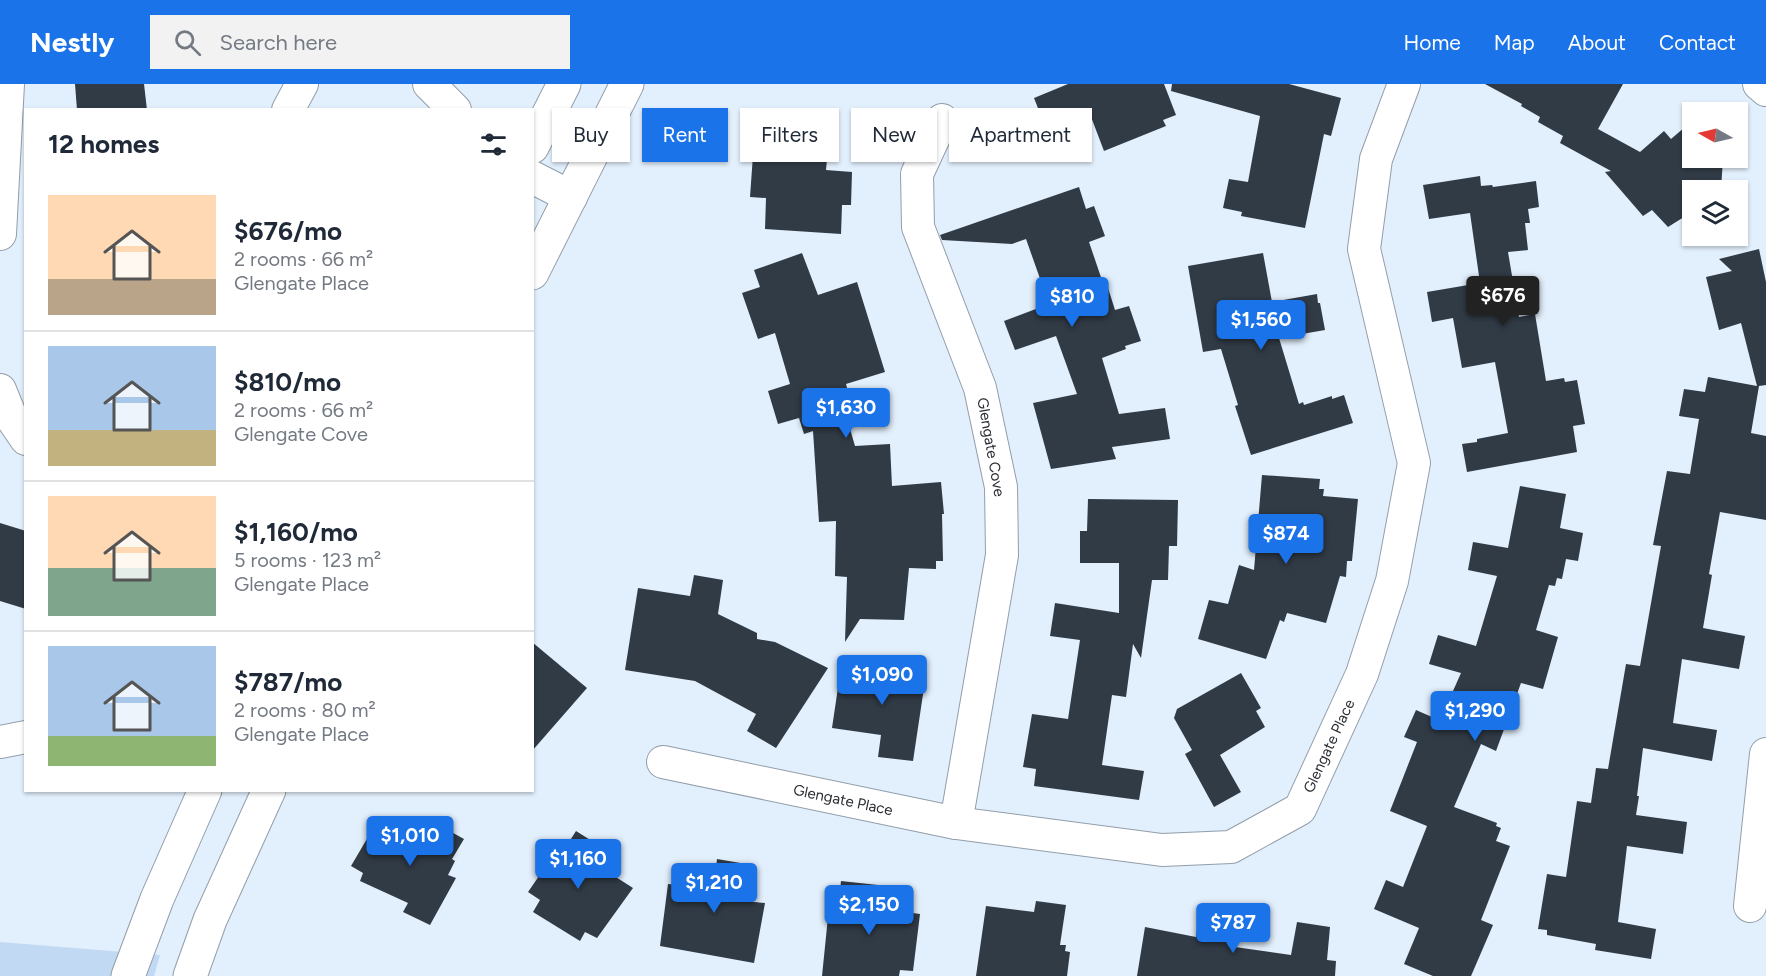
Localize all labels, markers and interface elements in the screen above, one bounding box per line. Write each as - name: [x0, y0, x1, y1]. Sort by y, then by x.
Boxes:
- search box: [150, 15, 570, 69]
- text: Nestly: [30, 25, 114, 59]
- icon: search: [171, 26, 204, 59]
- text: Search here: [219, 29, 337, 56]
- text: Home: [1404, 30, 1461, 55]
- text: Map: [1494, 30, 1535, 55]
- text: About: [1568, 30, 1626, 55]
- text: Contact: [1659, 30, 1736, 55]
- north arrow: [1682, 102, 1748, 168]
- map controls: [1682, 102, 1748, 246]
- chip: Buy: [552, 108, 630, 162]
- chip: Rent: [642, 108, 728, 162]
- chip: Filters: [740, 108, 839, 162]
- chip: New: [851, 108, 937, 162]
- chip: Apartment: [949, 108, 1092, 162]
- text: 12 homes: [48, 128, 159, 160]
- icon: filters: [477, 128, 510, 161]
- button: layers: [1682, 180, 1748, 246]
- text: $676/mo: [234, 215, 342, 247]
- icon: home: [96, 219, 168, 291]
- text: 2 rooms · 66 m²: [234, 247, 373, 271]
- text: Glengate Place: [234, 271, 369, 295]
- pin: $676: [1467, 276, 1539, 327]
- pin: $810: [1036, 277, 1108, 328]
- text: $676: [1480, 283, 1526, 307]
- text: $810: [1050, 284, 1094, 308]
- pin: $1,560: [1212, 300, 1310, 351]
- text: $1,560: [1231, 307, 1291, 331]
- text: $810/mo: [234, 366, 341, 398]
- icon: home: [96, 370, 168, 442]
- pin: $1,630: [797, 388, 895, 439]
- text: $1,630: [816, 395, 876, 419]
- street label: Glengate Cove: [973, 396, 1009, 498]
- text: 2 rooms · 66 m²: [234, 398, 373, 422]
- text: Glengate Cove: [234, 422, 368, 446]
- pin: $874: [1250, 514, 1322, 565]
- text: $1,160/mo: [234, 516, 358, 548]
- icon: home: [96, 520, 168, 592]
- text: $874: [1262, 521, 1310, 545]
- text: 5 rooms · 123 m²: [234, 548, 381, 572]
- text: Glengate Place: [234, 572, 369, 596]
- pin: $1,090: [833, 655, 931, 706]
- text: $1,090: [851, 662, 913, 686]
- text: $787/mo: [234, 666, 342, 698]
- icon: home: [96, 670, 168, 742]
- pin: $1,290: [1426, 691, 1524, 742]
- street label: Glengate Place: [1299, 696, 1359, 796]
- text: 2 rooms · 80 m²: [234, 698, 376, 722]
- text: $1,290: [1445, 698, 1505, 722]
- text: Glengate Place: [234, 722, 369, 746]
- street label: Glengate Place: [792, 781, 894, 819]
- pin: $1,010: [361, 816, 459, 867]
- text: $1,010: [380, 823, 440, 847]
- pin: $1,160: [529, 839, 627, 890]
- text: $1,160: [549, 846, 607, 870]
- pin: $1,210: [665, 863, 763, 914]
- text: $1,210: [685, 870, 743, 894]
- pin: $2,150: [820, 885, 918, 936]
- text: $2,150: [839, 892, 899, 916]
- pin: $787: [1197, 903, 1269, 954]
- text: $787: [1210, 910, 1256, 934]

